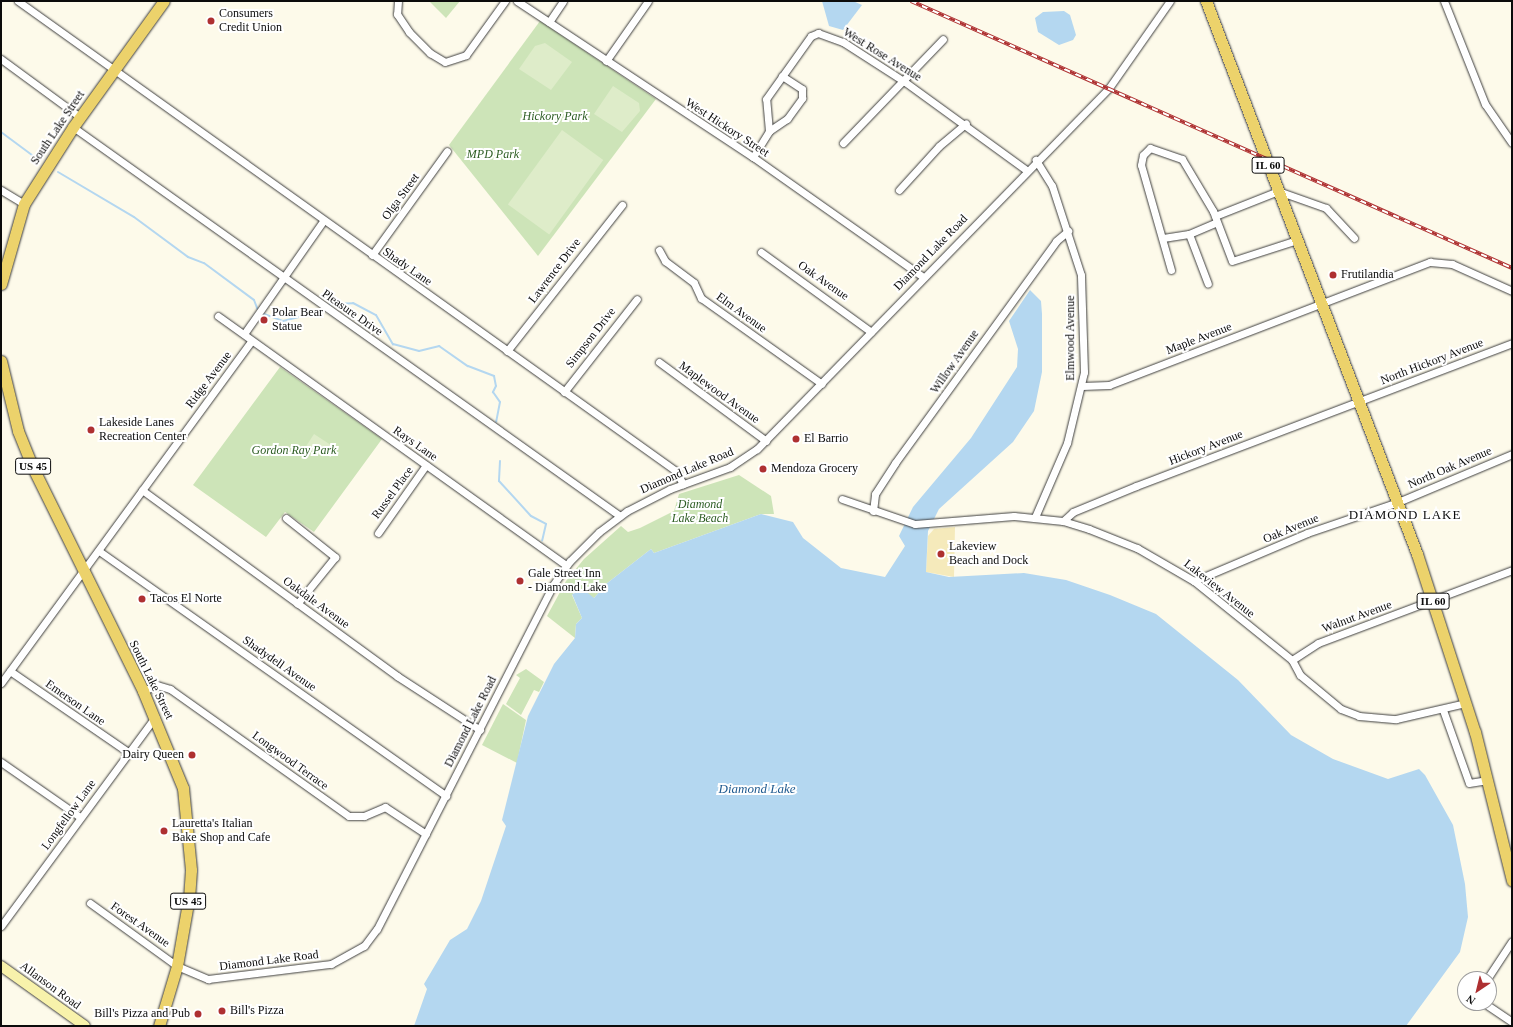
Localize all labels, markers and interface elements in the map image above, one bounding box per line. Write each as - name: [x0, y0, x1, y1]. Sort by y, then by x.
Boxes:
- place label: Consumers Credit Union: [219, 7, 282, 35]
- marker: Consumers Credit Union: [206, 16, 216, 26]
- street label: West Rose Avenue: [840, 25, 924, 85]
- street label: South Lake Street: [28, 88, 88, 168]
- street label: West Hickory Street: [682, 96, 772, 160]
- park label: Hickory Park: [523, 110, 587, 124]
- park label: MPD Park: [467, 148, 519, 162]
- road number: IL 60: [1251, 156, 1285, 174]
- street label: Olga Street: [379, 171, 423, 223]
- street label: Diamond Lake Road: [891, 212, 971, 294]
- street label: Lawrence Drive: [526, 236, 584, 306]
- street label: Shady Lane: [380, 245, 434, 289]
- street label: Oak Avenue: [795, 258, 851, 304]
- place label: Frutilandia: [1341, 268, 1394, 282]
- marker: Frutilandia: [1328, 270, 1338, 280]
- street label: Pleasure Drive: [319, 287, 385, 339]
- street label: Elm Avenue: [713, 290, 769, 336]
- street label: Elmwood Avenue: [1064, 295, 1078, 381]
- street label: Simpson Drive: [563, 305, 619, 371]
- place label: Polar Bear Statue: [272, 306, 323, 334]
- marker: Polar Bear Statue: [259, 315, 269, 325]
- street label: Maple Avenue: [1164, 320, 1234, 358]
- street label: Willow Avenue: [928, 327, 982, 397]
- street label: North Hickory Avenue: [1378, 336, 1486, 388]
- street label: Ridge Avenue: [183, 348, 235, 412]
- street label: Maplewood Avenue: [676, 359, 762, 427]
- place label: Lakeside Lanes Recreation Center: [99, 416, 186, 444]
- street label: Rays Lane: [390, 423, 440, 465]
- marker: Lakeside Lanes Recreation Center: [86, 425, 96, 435]
- street label: Hickory Avenue: [1167, 427, 1245, 469]
- place label: El Barrio: [804, 432, 848, 446]
- marker: El Barrio: [791, 434, 801, 444]
- park label: Gordon Ray Park: [252, 444, 336, 458]
- street label: North Oak Avenue: [1406, 444, 1494, 492]
- street label: Diamond Lake Road: [638, 445, 736, 497]
- road number: US 45: [15, 457, 51, 475]
- place label: Mendoza Grocery: [771, 462, 858, 476]
- street label: Russel Place: [369, 464, 417, 522]
- marker: Mendoza Grocery: [758, 464, 768, 474]
- park label: Diamond Lake Beach: [672, 498, 728, 526]
- district label: DIAMOND LAKE: [1349, 507, 1461, 523]
- street label: Oak Avenue: [1261, 511, 1321, 547]
- place label: Lakeview Beach and Dock: [949, 540, 1028, 568]
- marker: Lakeview Beach and Dock: [936, 549, 946, 559]
- street label: Lakeview Avenue: [1180, 557, 1258, 621]
- place label: Gale Street Inn - Diamond Lake: [528, 567, 607, 595]
- street label: Oakdale Avenue: [280, 574, 352, 632]
- marker: Gale Street Inn - Diamond Lake: [515, 576, 525, 586]
- place label: Tacos El Norte: [150, 592, 222, 606]
- road number: IL 60: [1416, 592, 1450, 610]
- marker: Tacos El Norte: [137, 594, 147, 604]
- street label: Walnut Avenue: [1320, 598, 1394, 636]
- street label: Shadydell Avenue: [239, 633, 319, 695]
- street label: South Lake Street: [126, 638, 176, 722]
- street label: Diamond Lake Road: [442, 674, 500, 770]
- street label: Emerson Lane: [42, 677, 108, 729]
- street label: Longwood Terrace: [249, 728, 331, 794]
- place label: Dairy Queen: [122, 748, 184, 762]
- marker: Dairy Queen: [187, 750, 197, 760]
- street label: Longfellow Lane: [39, 777, 99, 853]
- water label: Diamond Lake: [719, 781, 795, 797]
- place label: Lauretta's Italian Bake Shop and Cafe: [172, 817, 270, 845]
- marker: Lauretta's Italian Bake Shop and Cafe: [159, 826, 169, 836]
- road number: US 45: [170, 892, 206, 910]
- street label: Forest Avenue: [107, 899, 173, 951]
- street label: Diamond Lake Road: [219, 948, 319, 974]
- street label: Allanson Road: [17, 959, 83, 1013]
- north arrow: [1457, 971, 1497, 1011]
- text: N: [1464, 993, 1477, 1007]
- place label: Bill's Pizza: [230, 1004, 284, 1018]
- marker: Bill's Pizza: [217, 1006, 227, 1016]
- place label: Bill's Pizza and Pub: [94, 1007, 190, 1021]
- marker: Bill's Pizza and Pub: [193, 1009, 203, 1019]

